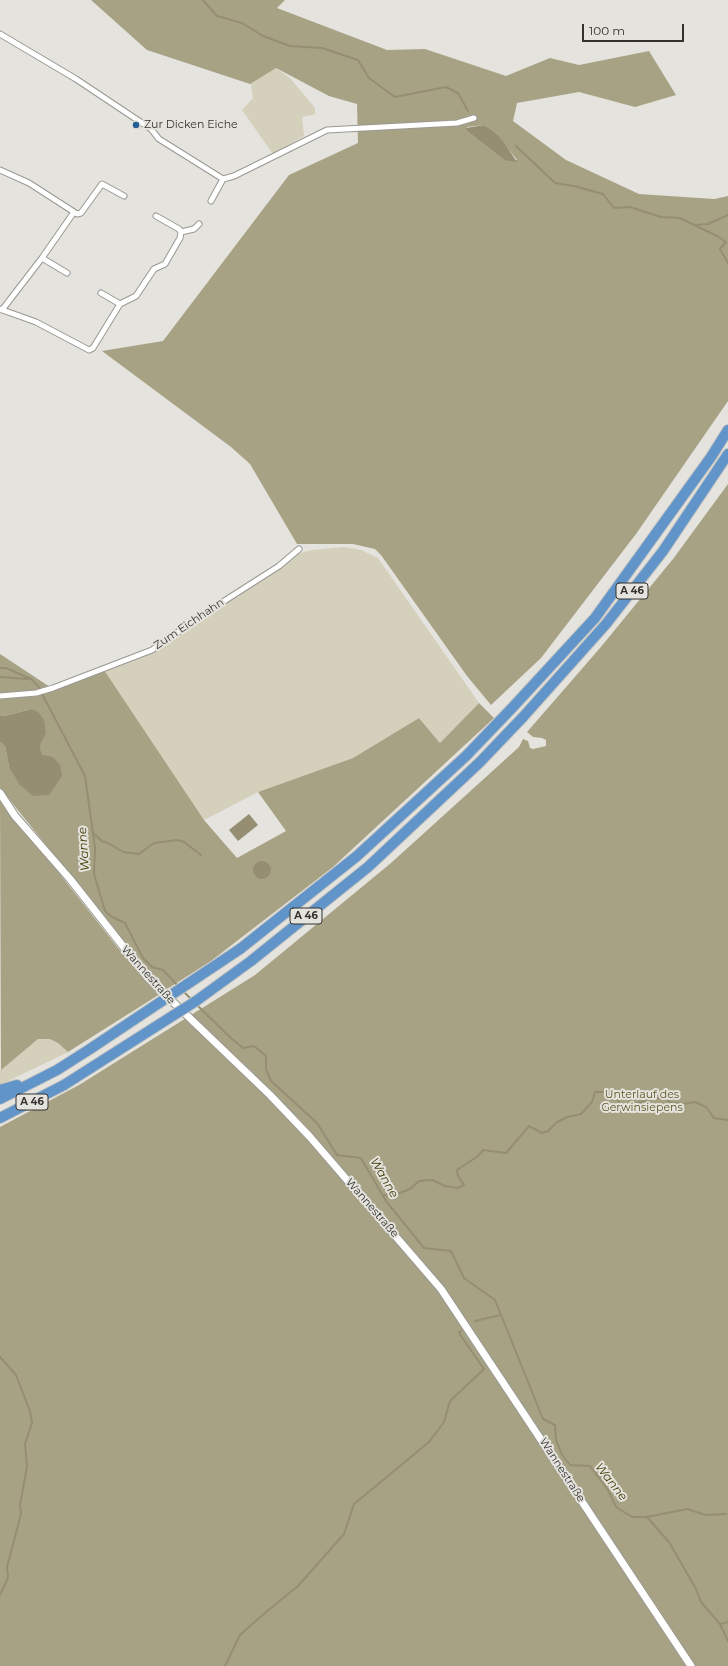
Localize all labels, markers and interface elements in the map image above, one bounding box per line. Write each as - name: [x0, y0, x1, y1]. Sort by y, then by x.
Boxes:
- scale bar: [584, 16, 686, 42]
- text: 100 m: [589, 23, 625, 38]
- place label: Zur Dicken Eiche: [144, 118, 238, 132]
- marker: Zur Dicken Eiche: [131, 120, 141, 130]
- road number: A 46: [616, 583, 648, 599]
- street label: Zum Eichhahn: [151, 596, 227, 652]
- water label: Wanne: [75, 827, 93, 871]
- road number: A 46: [290, 908, 322, 924]
- street label: Wannestraße: [118, 943, 178, 1007]
- park label: Unterlauf des Gerwinsiepens: [601, 1088, 683, 1114]
- road number: A 46: [16, 1094, 48, 1110]
- water label: Wanne: [367, 1155, 401, 1201]
- street label: Wannestraße: [343, 1176, 401, 1240]
- street label: Wannestraße: [536, 1435, 588, 1505]
- water label: Wanne: [592, 1460, 630, 1504]

